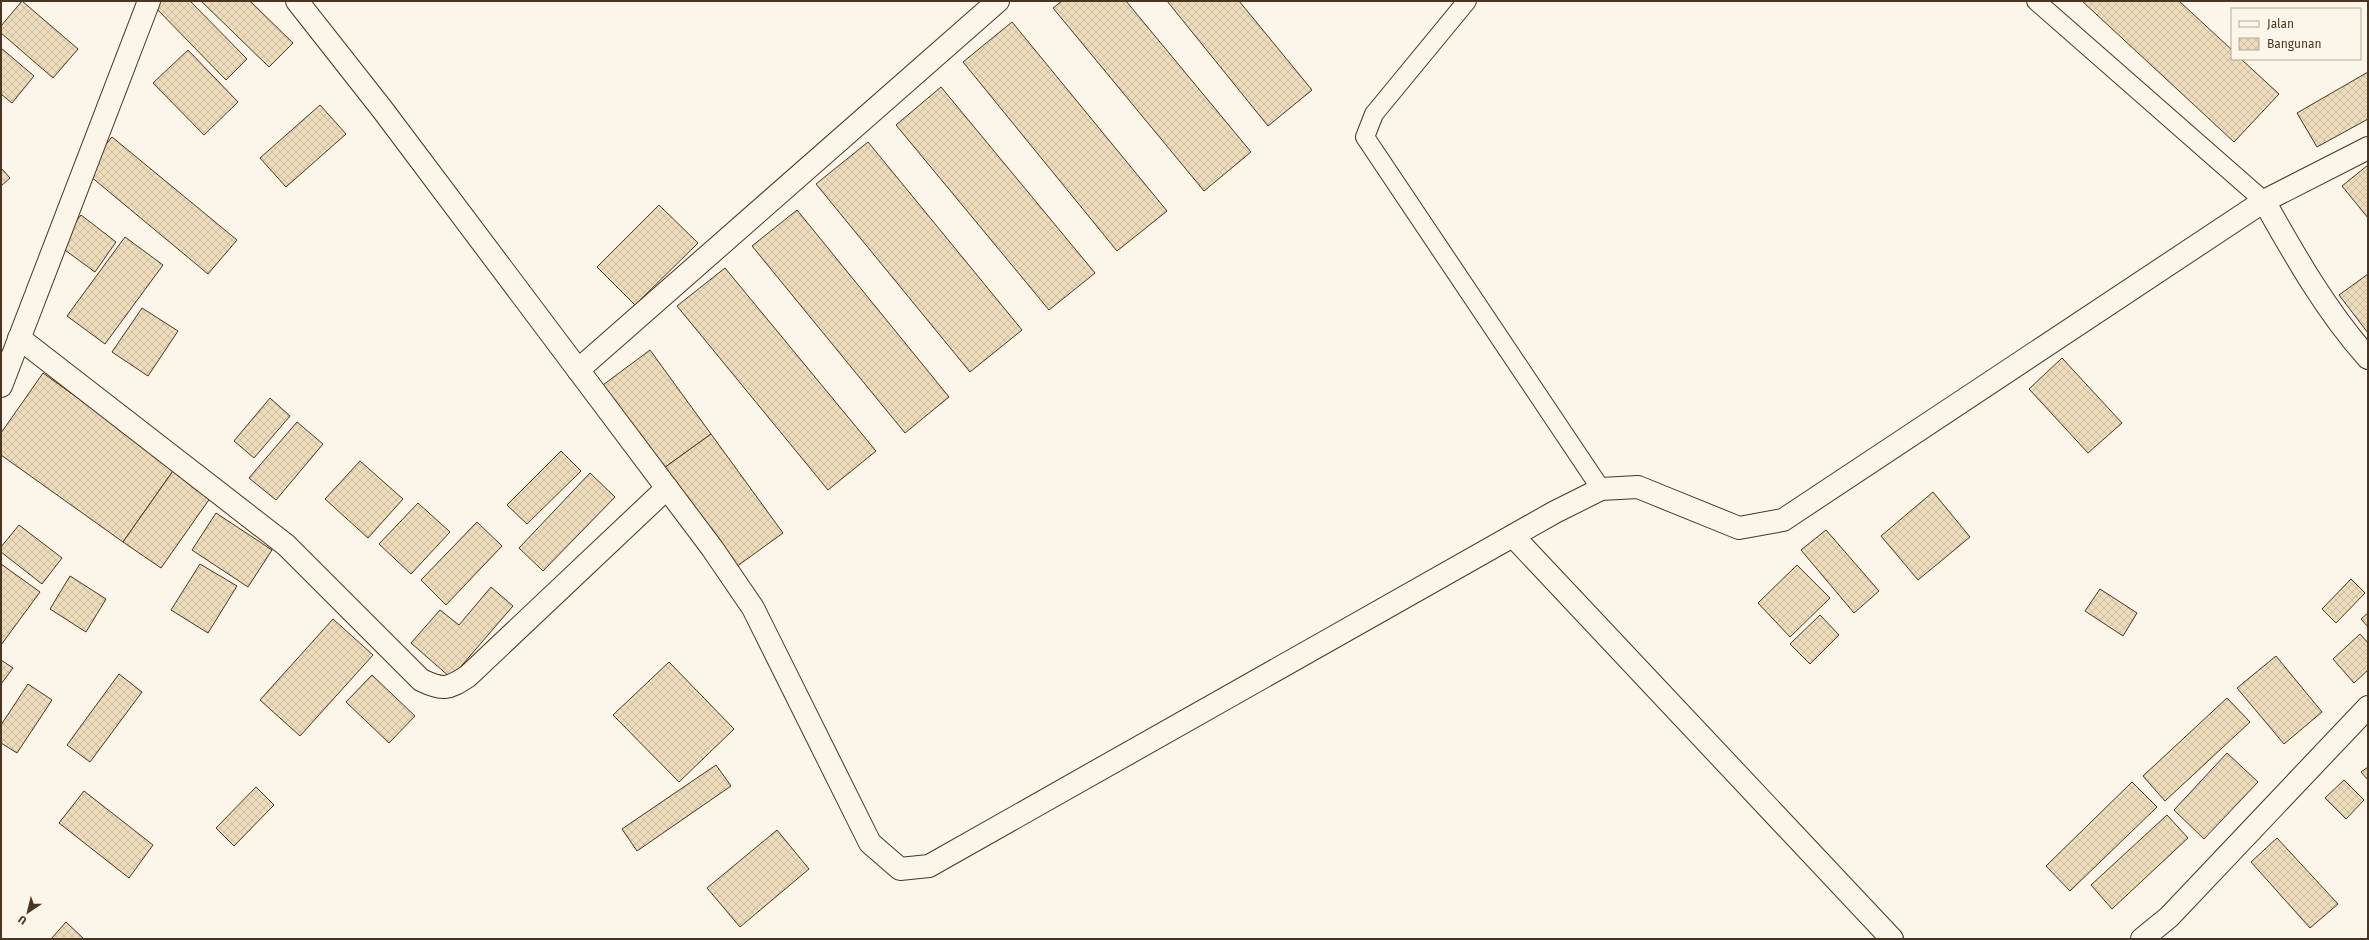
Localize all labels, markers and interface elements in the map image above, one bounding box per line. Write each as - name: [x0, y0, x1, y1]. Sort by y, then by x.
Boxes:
- legend: [2231, 8, 2361, 60]
- text: Jalan: [2267, 17, 2294, 31]
- text: Bangunan: [2267, 37, 2322, 51]
- north arrow: [8, 892, 48, 932]
- text: U: [16, 912, 29, 927]

